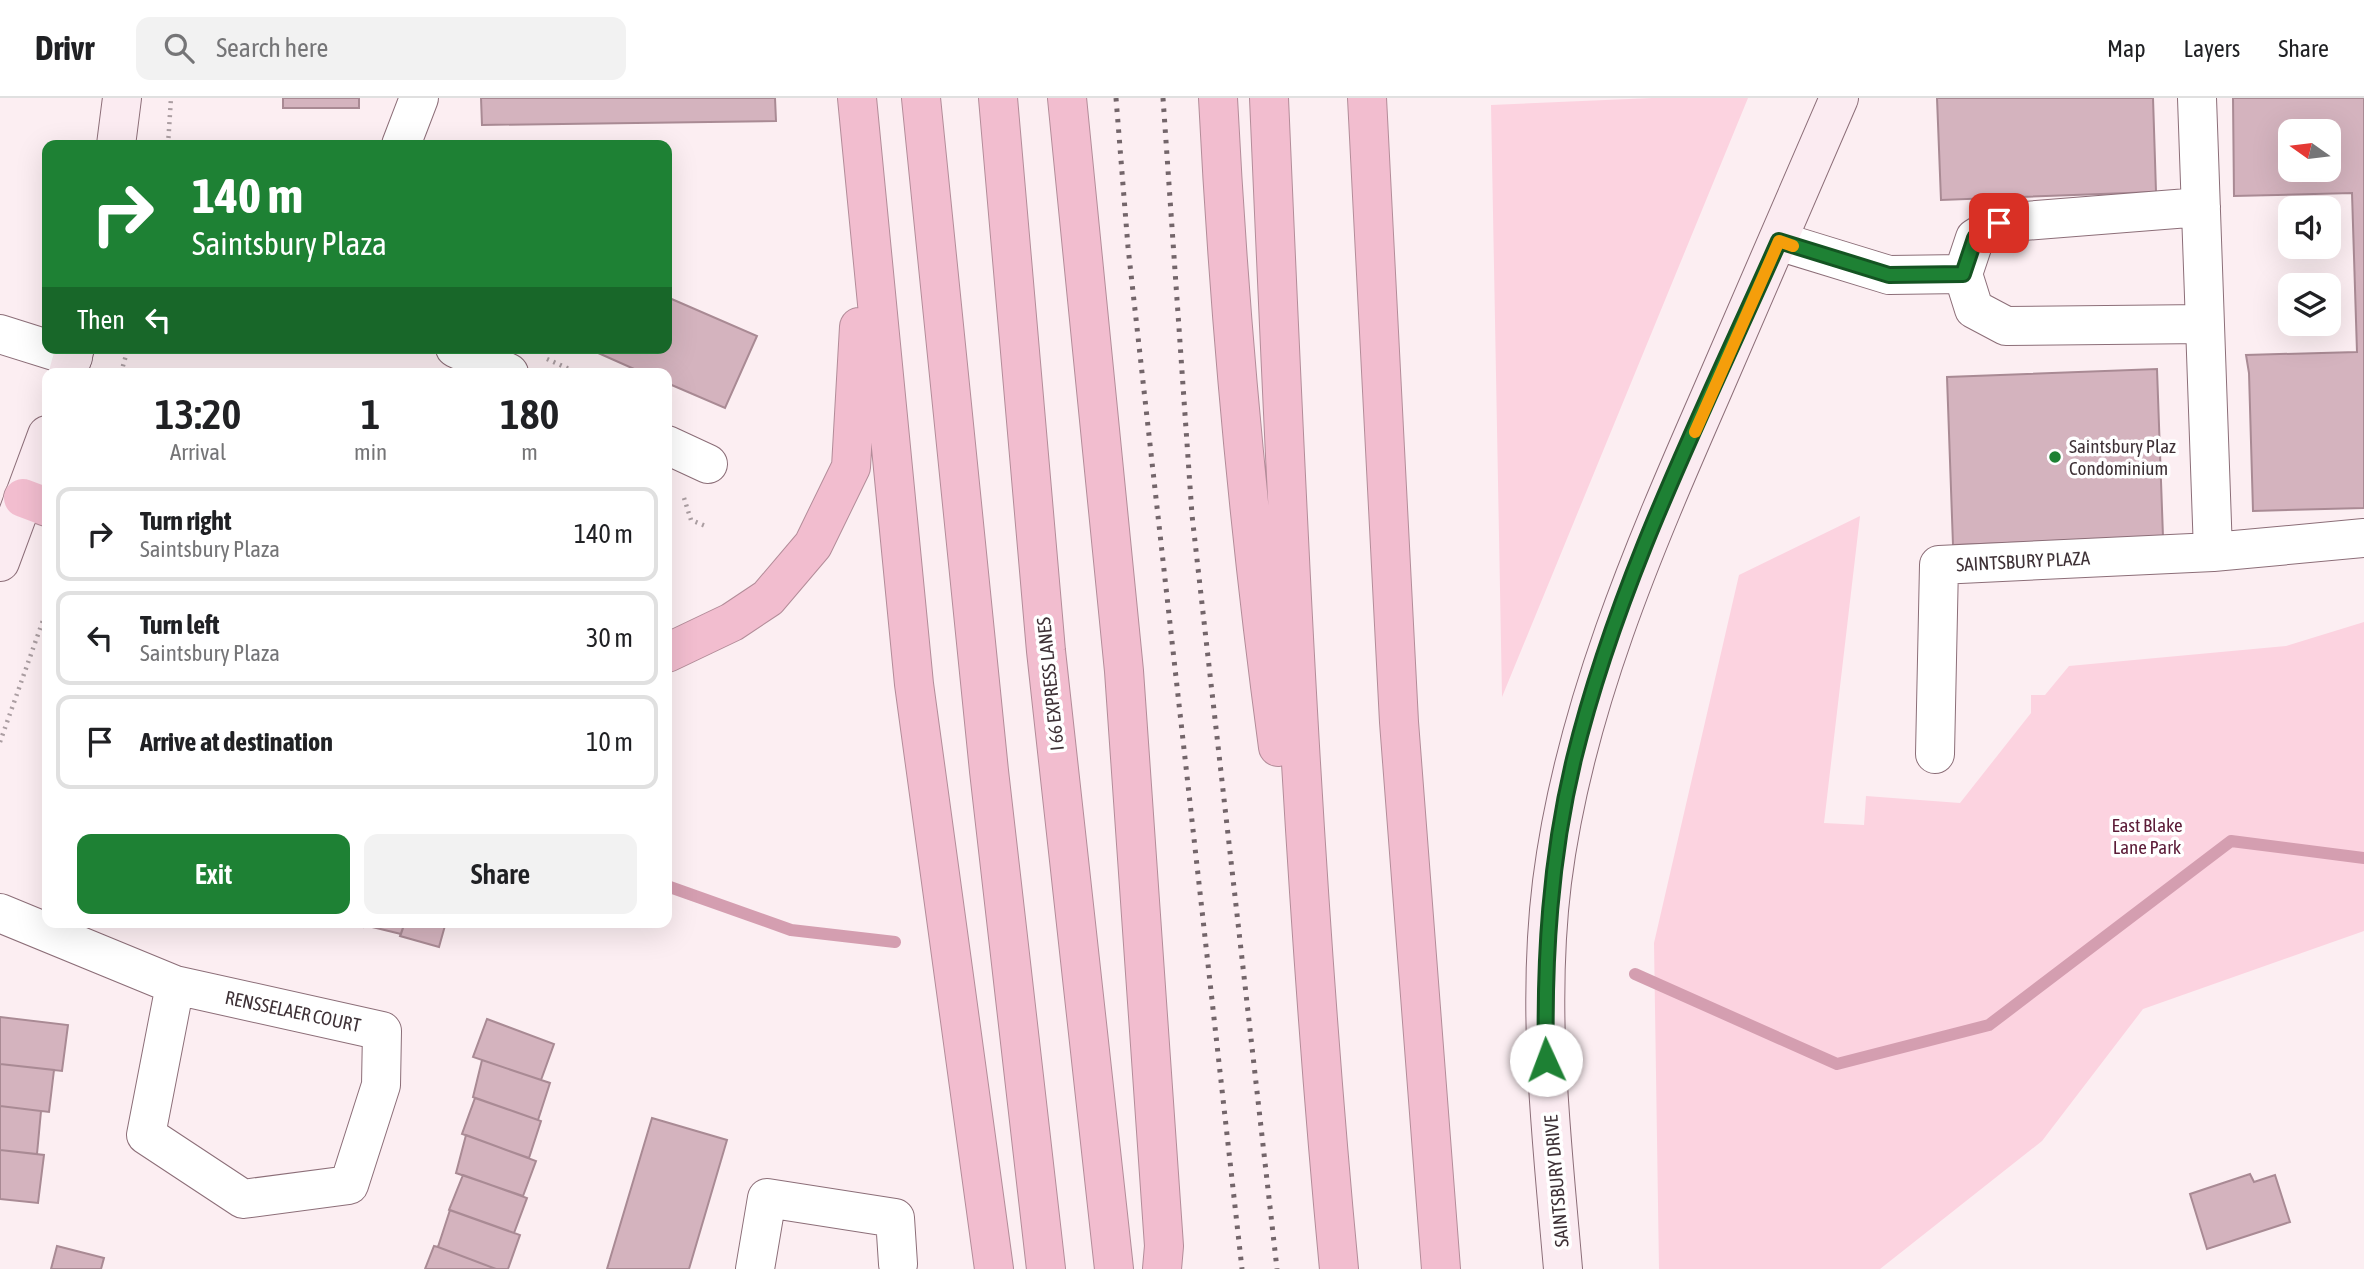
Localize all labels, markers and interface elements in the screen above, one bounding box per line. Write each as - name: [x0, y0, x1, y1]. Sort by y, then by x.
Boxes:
- search box: [136, 17, 626, 80]
- text: Drivr: [35, 29, 94, 67]
- icon: search: [160, 29, 198, 67]
- text: Search here: [216, 33, 328, 63]
- text: Map: [2107, 35, 2146, 62]
- text: Layers: [2184, 35, 2240, 62]
- text: Share: [2278, 35, 2329, 62]
- north arrow: [2278, 119, 2342, 182]
- map controls: [2278, 119, 2341, 336]
- text: 140 m: [192, 167, 303, 223]
- icon: right: [77, 168, 168, 259]
- pin: [1969, 193, 2029, 253]
- button: sound: [2278, 196, 2341, 259]
- icon: arrive: [1980, 204, 2018, 242]
- text: Saintsbury Plaza: [192, 225, 387, 262]
- button: layers: [2278, 273, 2341, 336]
- icon: left: [139, 301, 177, 339]
- text: Then: [77, 305, 125, 335]
- text: 13:20: [155, 390, 241, 438]
- text: 1: [361, 390, 380, 438]
- text: 180: [500, 390, 559, 438]
- place label: Saintsbury Plaz Condominium: [2069, 435, 2176, 479]
- text: Arrival: [170, 439, 226, 465]
- text: min: [354, 439, 387, 465]
- text: m: [521, 439, 538, 465]
- marker: Saintsbury Plaz Condominium: [2047, 449, 2063, 465]
- text: Turn right: [140, 506, 231, 536]
- icon: right: [81, 515, 119, 553]
- text: 140 m: [574, 519, 633, 549]
- text: Saintsbury Plaza: [140, 536, 280, 562]
- street label: SAINTSBURY PLAZA: [1955, 546, 2091, 575]
- text: Turn left: [140, 610, 220, 640]
- street label: I 66 EXPRESS LANES: [1032, 616, 1068, 752]
- icon: left: [81, 619, 119, 657]
- text: 30 m: [586, 623, 633, 653]
- text: Saintsbury Plaza: [140, 640, 280, 666]
- icon: arrive: [81, 723, 119, 761]
- text: Arrive at destination: [140, 727, 333, 757]
- text: 10 m: [586, 727, 633, 757]
- park label: East Blake Lane Park: [2111, 814, 2183, 858]
- button: Exit: [77, 834, 350, 914]
- button: Share: [364, 834, 637, 914]
- street label: RENSSELAER COURT: [223, 986, 363, 1036]
- position arrow: [1509, 1023, 1583, 1097]
- street label: SAINTSBURY DRIVE: [1539, 1114, 1573, 1248]

